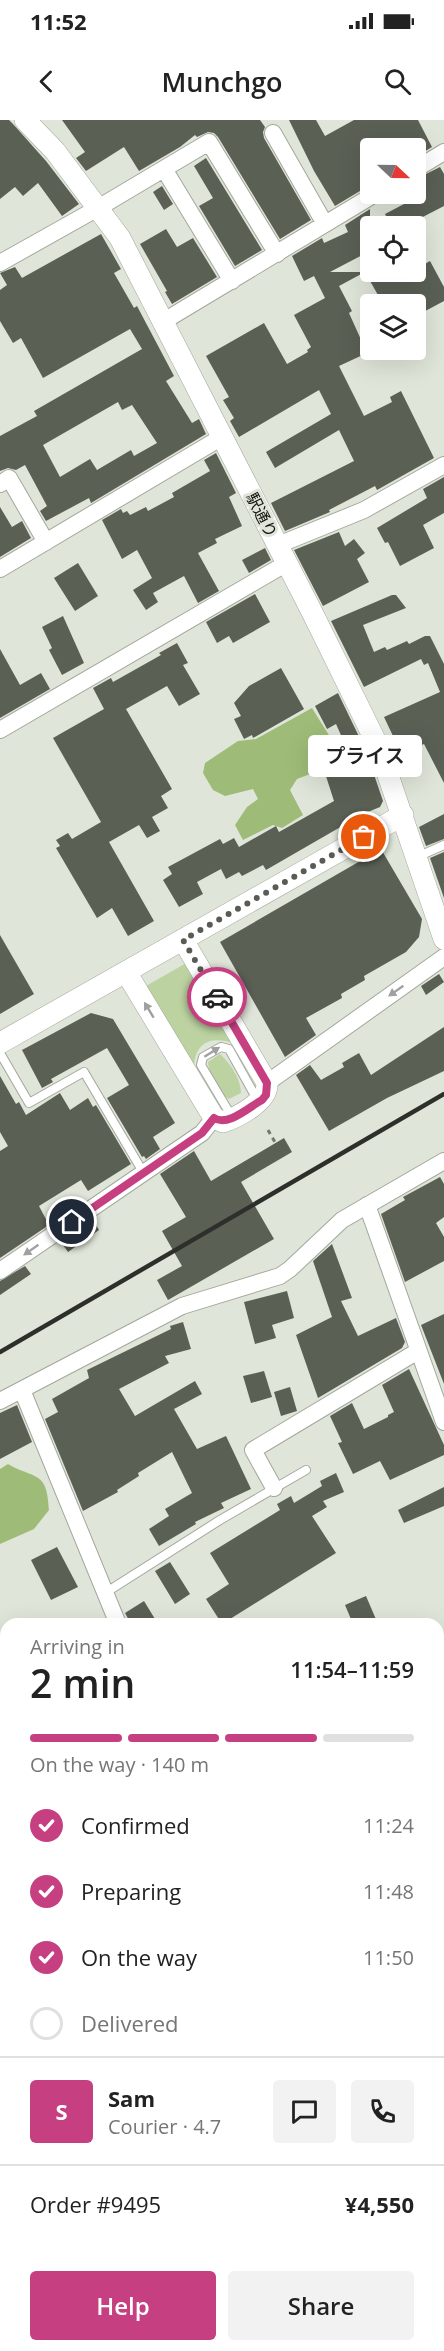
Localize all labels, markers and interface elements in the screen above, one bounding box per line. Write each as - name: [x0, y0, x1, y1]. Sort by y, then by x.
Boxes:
- text: 11:52: [30, 6, 87, 36]
- text: Munchgo: [161, 63, 283, 100]
- icon: back: [30, 65, 63, 98]
- icon: search: [381, 65, 414, 98]
- north arrow: [360, 138, 426, 204]
- map controls: [360, 138, 426, 360]
- button: locate: [360, 216, 426, 282]
- button: layers: [360, 294, 426, 360]
- street label: 駅通り: [241, 489, 283, 541]
- callout: プライス: [307, 735, 421, 777]
- text: プライス: [325, 742, 405, 769]
- pin: [338, 811, 389, 862]
- icon: bag: [347, 820, 380, 853]
- courier: [187, 967, 247, 1027]
- icon: car: [201, 981, 234, 1014]
- one-way arrow: [389, 985, 405, 997]
- one-way arrow: [144, 1001, 154, 1018]
- one-way arrow: [204, 1047, 220, 1058]
- pin: [46, 1196, 97, 1247]
- icon: home: [55, 1205, 88, 1238]
- one-way arrow: [23, 1244, 39, 1256]
- text: Arriving in: [30, 1633, 125, 1660]
- text: 11:54–11:59: [290, 1654, 414, 1684]
- text: 2 min: [30, 1656, 135, 1709]
- text: On the way · 140 m: [30, 1751, 209, 1778]
- icon: check: [30, 1809, 63, 1842]
- text: Confirmed: [81, 1810, 190, 1840]
- text: 11:24: [363, 1812, 414, 1839]
- icon: check: [30, 1875, 63, 1908]
- text: Preparing: [81, 1876, 181, 1906]
- text: 11:48: [363, 1878, 414, 1905]
- icon: check: [30, 1941, 63, 1974]
- text: On the way: [81, 1942, 197, 1972]
- text: 11:50: [363, 1944, 414, 1971]
- text: Delivered: [81, 2008, 179, 2038]
- button: chat: [273, 2080, 336, 2143]
- button: phone: [351, 2080, 414, 2143]
- text: Sam: [108, 2083, 155, 2113]
- text: S: [55, 2096, 68, 2126]
- text: Courier · 4.7: [108, 2113, 221, 2140]
- text: Order #9495: [30, 2189, 161, 2219]
- text: ¥4,550: [345, 2189, 414, 2219]
- button: Help: [30, 2271, 216, 2340]
- button: Share: [228, 2271, 414, 2340]

